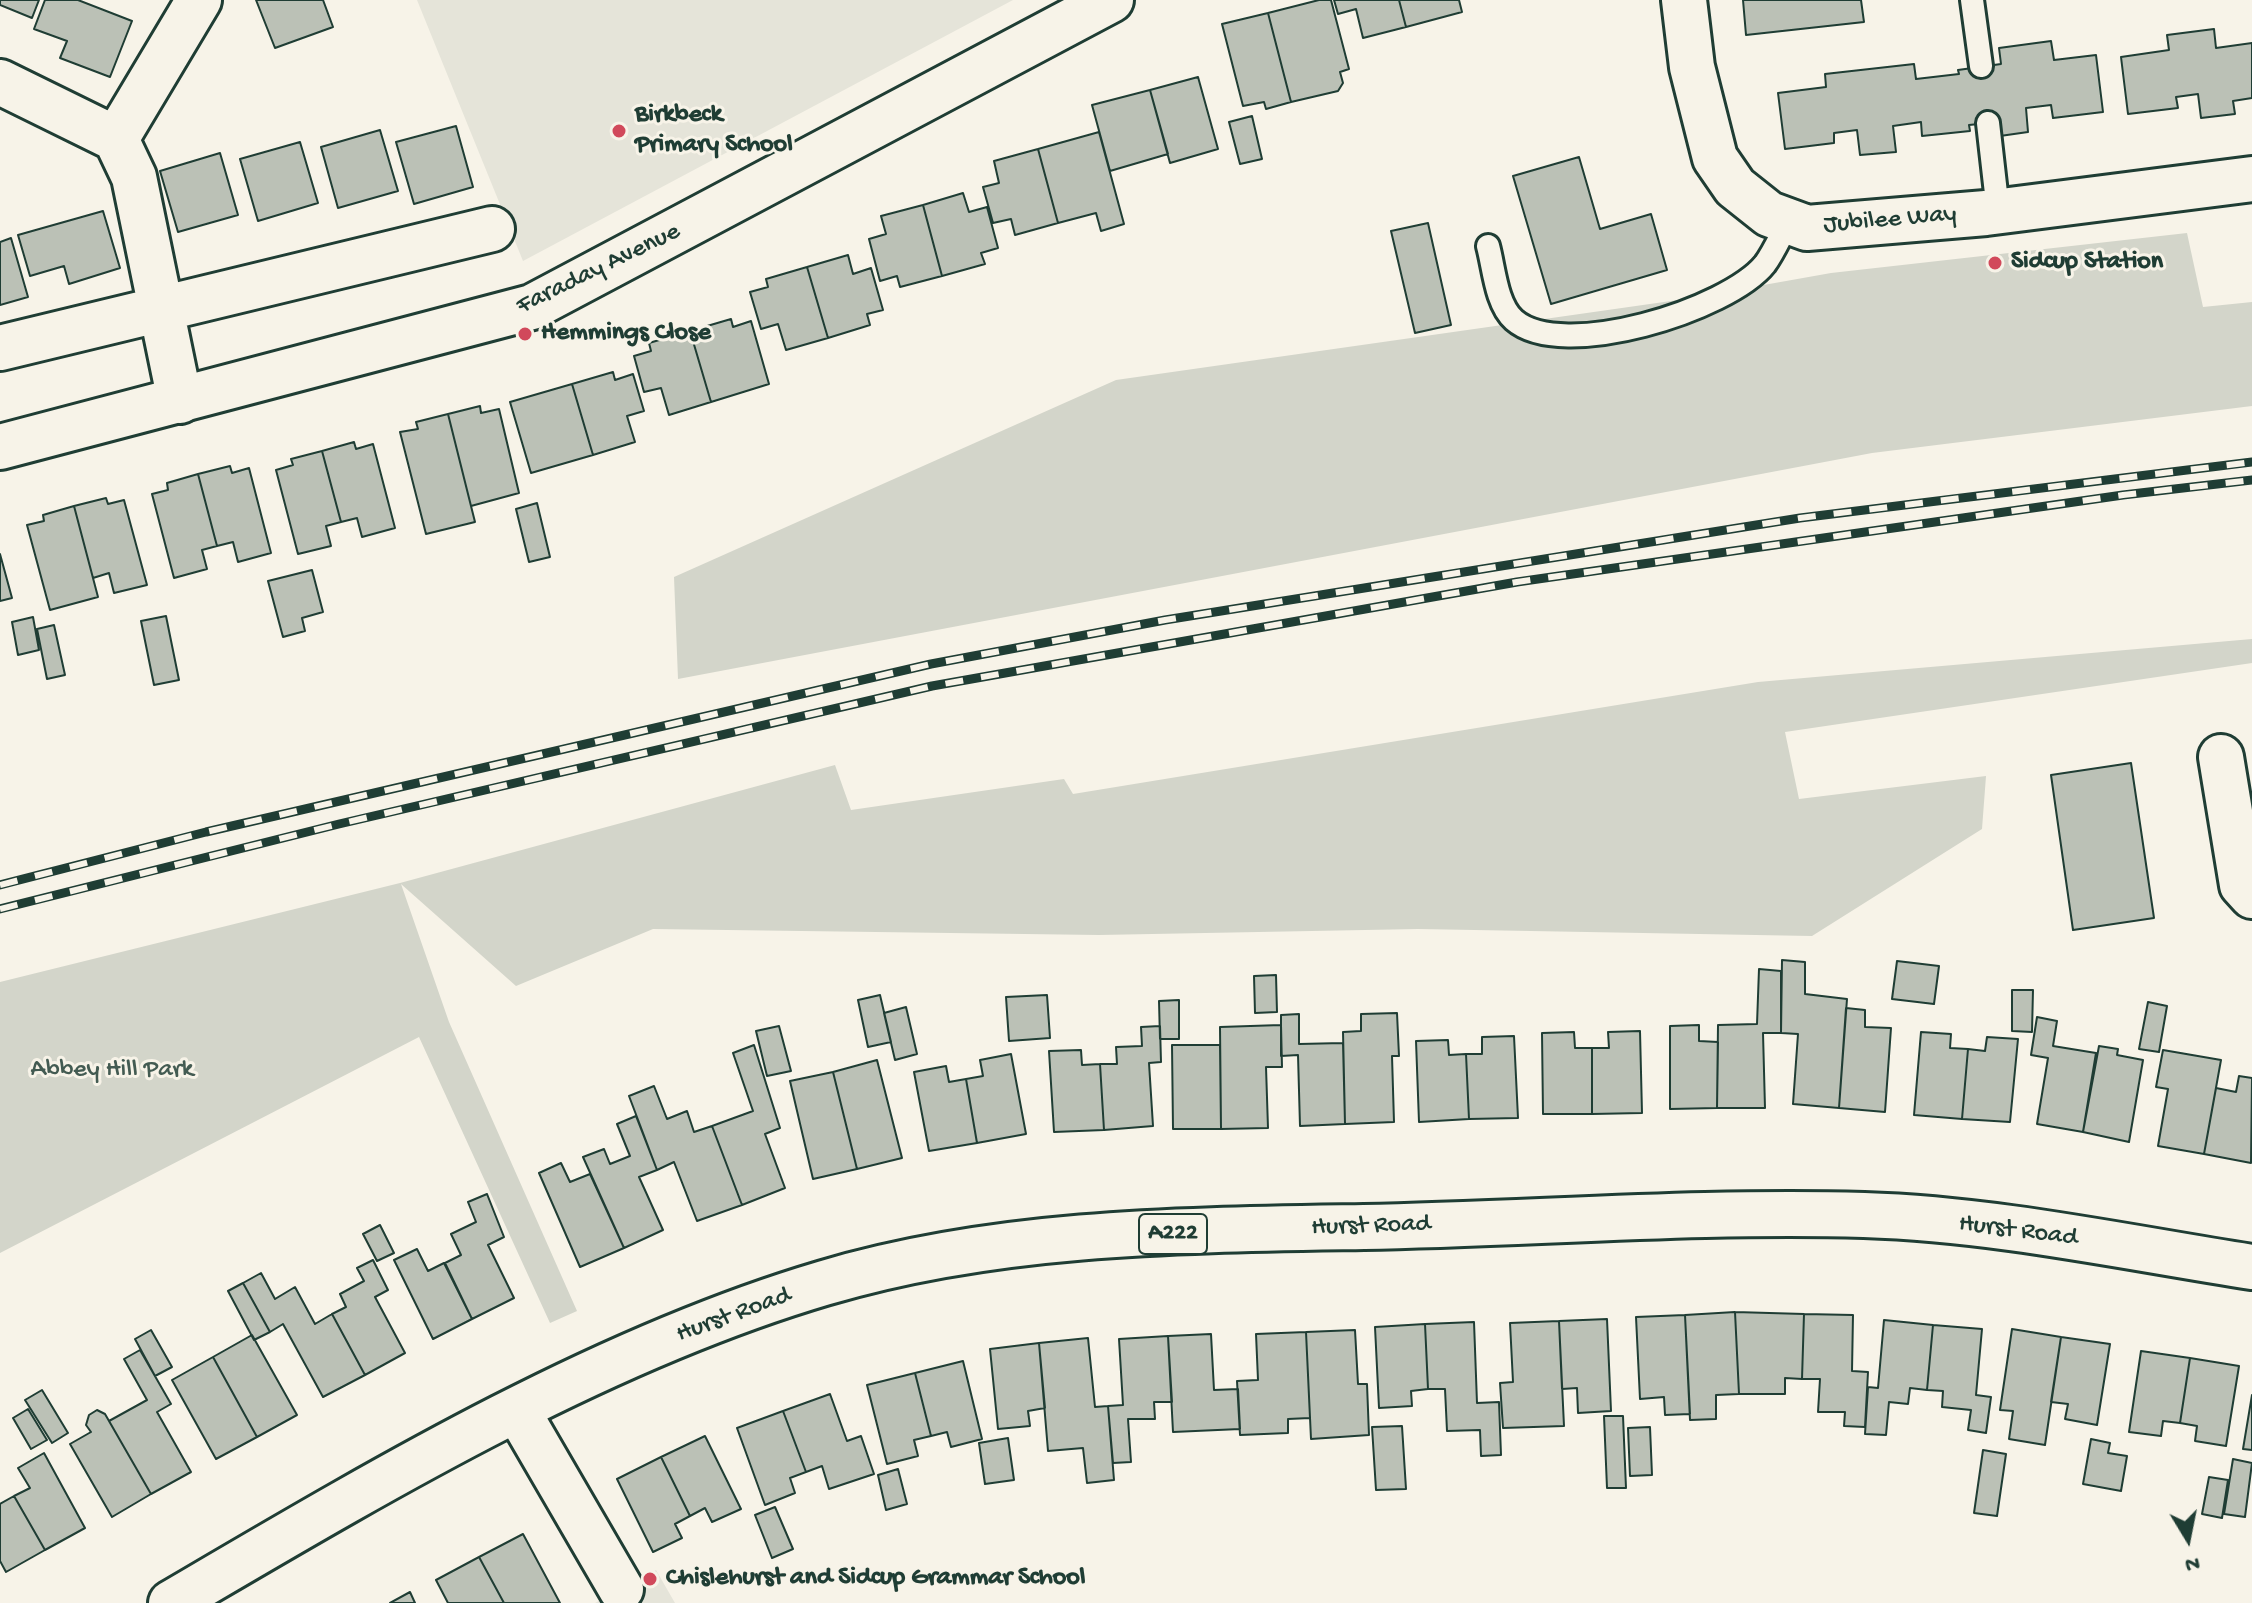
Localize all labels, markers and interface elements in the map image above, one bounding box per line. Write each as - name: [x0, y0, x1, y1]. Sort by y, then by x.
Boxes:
- place label: Birkbeck Primary School: [635, 100, 793, 162]
- marker: Birkbeck Primary School: [610, 122, 628, 140]
- street label: Jubilee Way: [1822, 200, 1958, 242]
- street label: Faraday Avenue: [512, 217, 686, 323]
- place label: Sidcup Station: [2011, 247, 2163, 279]
- marker: Sidcup Station: [1986, 254, 2004, 272]
- place label: Hemmings Close: [541, 318, 711, 350]
- marker: Hemmings Close: [516, 325, 534, 343]
- park label: Abbey Hill Park: [31, 1055, 193, 1087]
- street label: Hurst Road: [1311, 1209, 1431, 1245]
- street label: Hurst Road: [1957, 1209, 2079, 1255]
- road number: A222: [1139, 1214, 1207, 1254]
- street label: Hurst Road: [673, 1281, 795, 1351]
- north arrow: [2148, 1499, 2228, 1579]
- text: N: [2183, 1549, 2202, 1577]
- place label: Chislehurst and Sidcup Grammar School: [666, 1563, 1086, 1595]
- marker: Chislehurst and Sidcup Grammar School: [641, 1570, 659, 1588]

